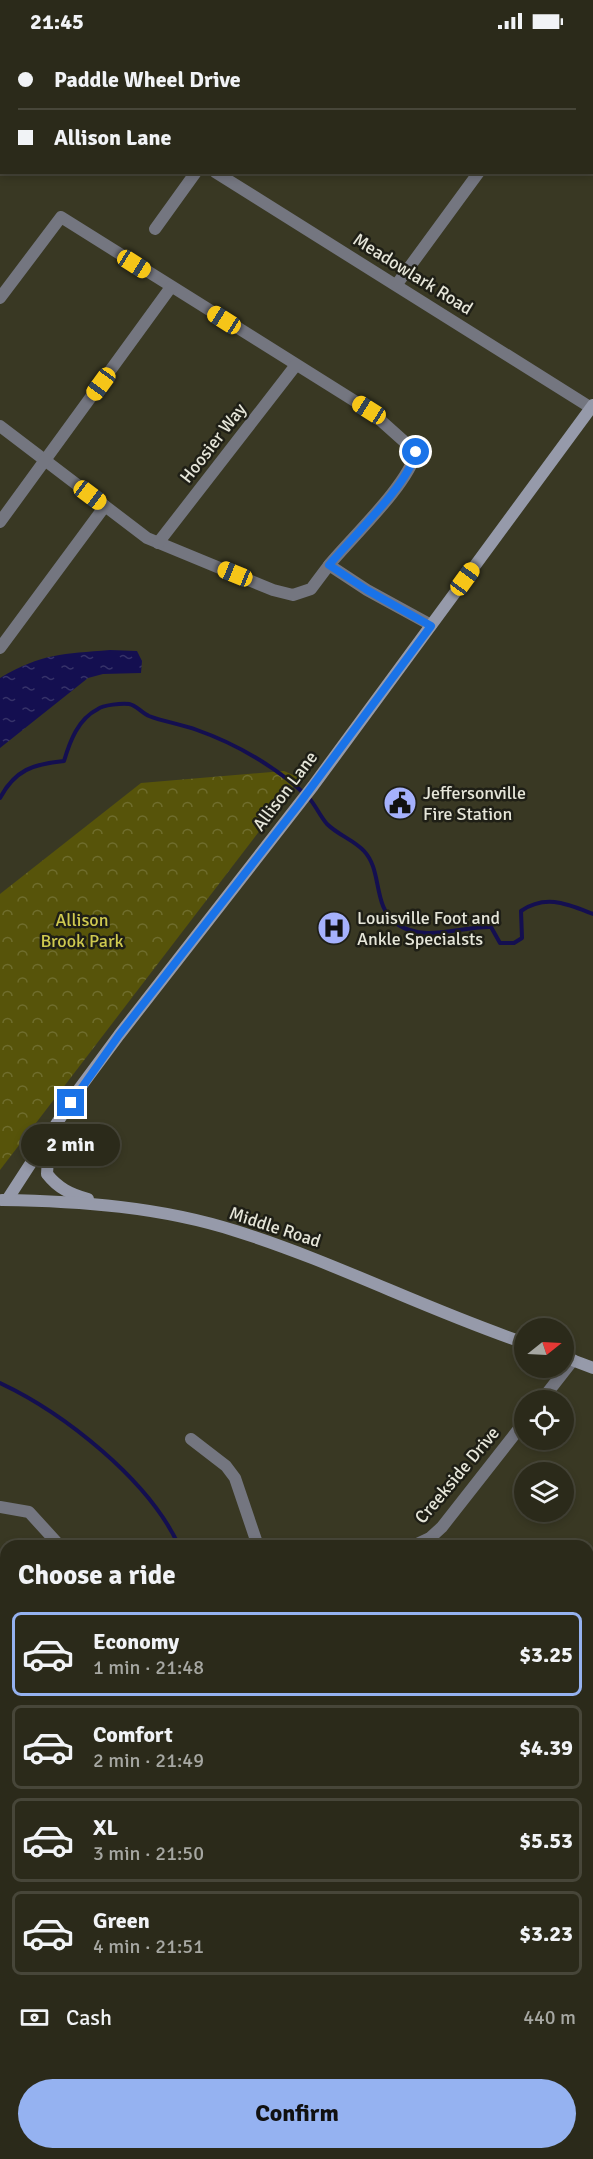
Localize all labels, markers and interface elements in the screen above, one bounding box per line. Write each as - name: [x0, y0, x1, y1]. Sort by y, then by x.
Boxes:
- text: 21:45: [30, 8, 84, 35]
- text: Paddle Wheel Drive: [54, 66, 241, 93]
- text: Allison Lane: [54, 124, 172, 151]
- street label: Meadowlark Road: [349, 228, 477, 320]
- car: [114, 247, 154, 281]
- car: [204, 303, 244, 337]
- car: [83, 364, 119, 404]
- car: [349, 393, 389, 427]
- street label: Hoosier Way: [175, 398, 251, 487]
- route start: [402, 438, 429, 465]
- car: [70, 477, 110, 513]
- car: [215, 559, 255, 589]
- car: [447, 559, 483, 599]
- street label: Allison Lane: [248, 747, 322, 835]
- place label: Jeffersonville Fire Station: [423, 782, 526, 825]
- public building icon: Jeffersonville Fire Station: [382, 785, 418, 821]
- place label: Louisville Foot and Ankle Specialsts: [357, 907, 500, 950]
- park label: Allison Brook Park: [40, 909, 124, 952]
- hospital icon: Louisville Foot and Ankle Specialsts: [316, 910, 352, 946]
- route end: [57, 1089, 84, 1116]
- callout: 2 min: [22, 1124, 121, 1166]
- text: 2 min: [46, 1132, 95, 1157]
- street label: Middle Road: [226, 1202, 324, 1252]
- north arrow: [514, 1318, 574, 1378]
- map controls: [514, 1318, 574, 1522]
- button: locate: [514, 1390, 574, 1450]
- street label: Creekside Drive: [410, 1422, 504, 1528]
- button: layers: [514, 1462, 574, 1522]
- text: Choose a ride: [18, 1559, 176, 1592]
- icon: car: [21, 1627, 75, 1681]
- text: Economy: [93, 1628, 179, 1655]
- text: $3.25: [519, 1641, 573, 1668]
- text: 1 min · 21:48: [93, 1655, 204, 1680]
- icon: car: [21, 1720, 75, 1774]
- text: Comfort: [93, 1721, 173, 1748]
- text: $4.39: [519, 1734, 573, 1761]
- text: 2 min · 21:49: [93, 1748, 204, 1773]
- icon: car: [21, 1813, 75, 1867]
- text: XL: [93, 1814, 118, 1841]
- text: $5.53: [519, 1827, 573, 1854]
- text: 3 min · 21:50: [93, 1841, 204, 1866]
- icon: car: [21, 1906, 75, 1960]
- text: Green: [93, 1907, 150, 1934]
- text: $3.23: [519, 1920, 573, 1947]
- text: 4 min · 21:51: [93, 1934, 204, 1959]
- icon: cash: [18, 2001, 51, 2034]
- text: Cash: [66, 2004, 112, 2031]
- text: 440 m: [523, 2005, 576, 2030]
- button: Confirm: [18, 2079, 576, 2148]

